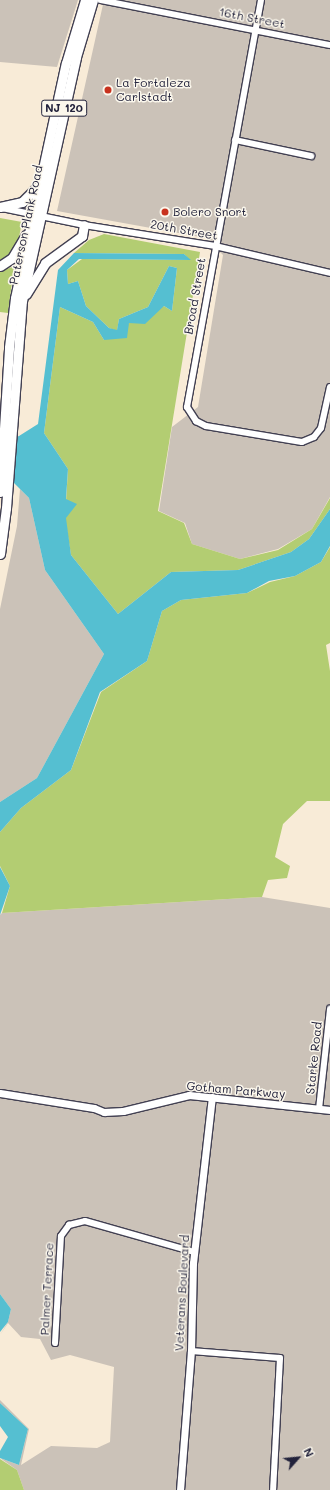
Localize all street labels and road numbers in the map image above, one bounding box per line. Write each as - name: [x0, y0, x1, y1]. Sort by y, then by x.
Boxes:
- street label: 16th Street: [218, 5, 286, 31]
- road number: NJ 120: [41, 99, 87, 117]
- street label: Paterson Plank Road: [6, 164, 46, 286]
- street label: 20th Street: [149, 217, 219, 243]
- street label: Broad Street: [181, 256, 209, 336]
- street label: Starke Road: [303, 1021, 325, 1095]
- street label: Gotham Parkway: [186, 1079, 286, 1101]
- street label: Veterans Boulevard: [172, 1234, 192, 1352]
- street label: Palmer Terrace: [37, 1242, 57, 1336]

